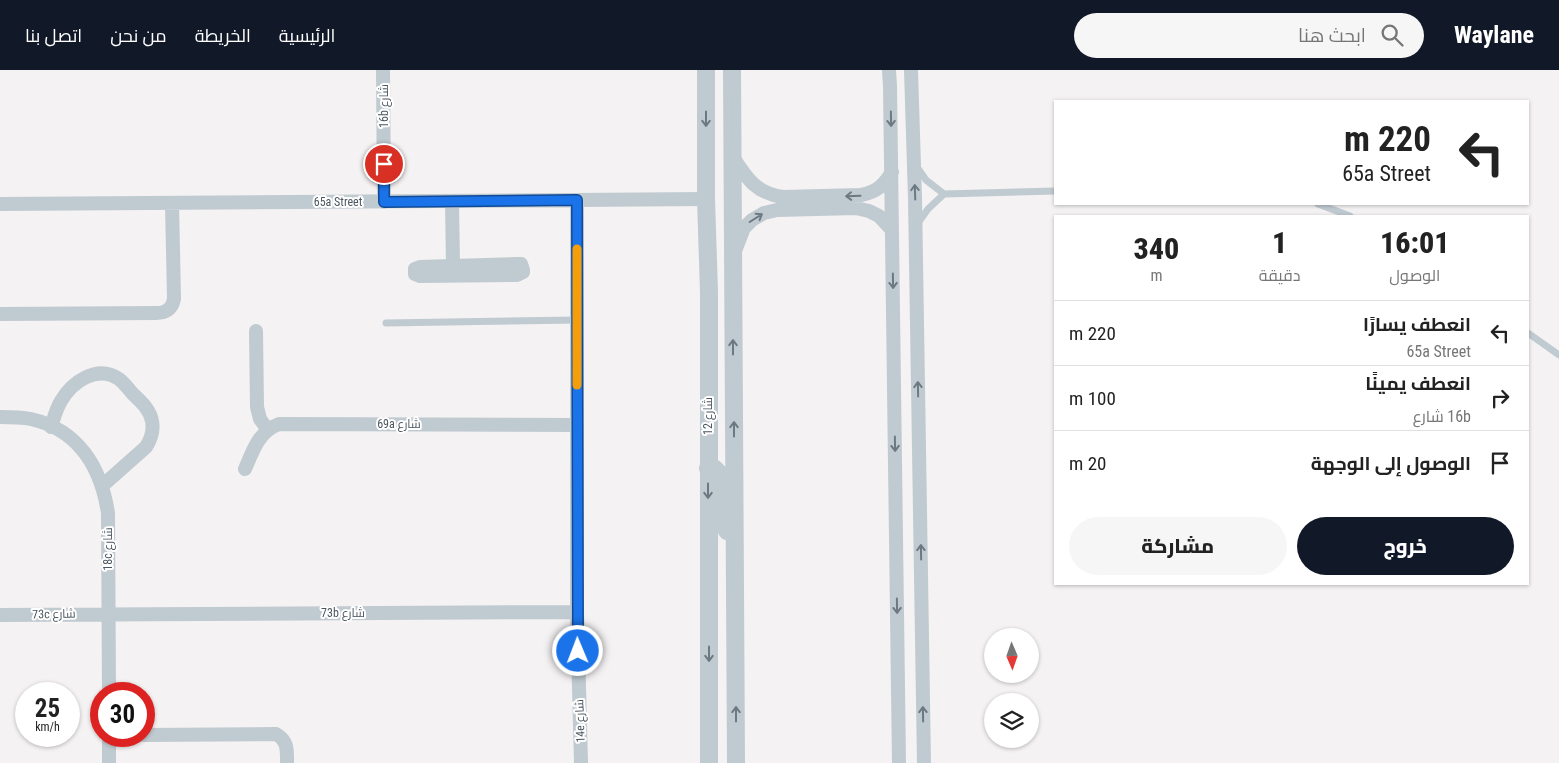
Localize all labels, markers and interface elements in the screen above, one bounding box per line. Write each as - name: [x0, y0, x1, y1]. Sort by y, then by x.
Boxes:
- search box: [1074, 13, 1424, 58]
- icon: search: [1378, 21, 1406, 49]
- text: Waylane: [1454, 21, 1534, 49]
- text: ابحث هنا: [1298, 24, 1366, 47]
- text: اتصل بنا: [25, 25, 82, 46]
- text: من نحن: [110, 25, 167, 46]
- text: الخريطة: [195, 25, 251, 46]
- text: الرئيسية: [279, 25, 335, 46]
- street label: 16b شارع: [377, 84, 392, 128]
- one-way arrow: [701, 110, 711, 126]
- one-way arrow: [886, 110, 896, 126]
- text: 220 m: [1344, 119, 1431, 160]
- icon: left: [1449, 120, 1514, 185]
- pin: [363, 143, 405, 185]
- icon: arrive: [370, 150, 398, 178]
- text: 65a Street: [1342, 161, 1431, 186]
- one-way arrow: [910, 184, 920, 200]
- one-way arrow: [845, 191, 861, 200]
- street label: 65a Street: [314, 195, 363, 209]
- one-way arrow: [749, 213, 763, 223]
- text: 1: [1272, 225, 1287, 260]
- text: 16:01: [1380, 225, 1449, 260]
- text: 340: [1134, 231, 1179, 266]
- text: m: [1150, 266, 1162, 285]
- text: دقيقة: [1259, 266, 1300, 285]
- text: الوصول: [1389, 266, 1440, 285]
- one-way arrow: [888, 272, 898, 289]
- text: انعطف يسارًا: [1363, 313, 1471, 336]
- icon: left: [1486, 319, 1514, 347]
- text: 220 m: [1069, 322, 1116, 345]
- one-way arrow: [729, 340, 738, 356]
- text: 65a Street: [1406, 342, 1471, 361]
- text: انعطف يمينًا: [1365, 372, 1471, 395]
- one-way arrow: [913, 382, 923, 398]
- icon: right: [1486, 384, 1514, 412]
- text: 100 m: [1069, 387, 1116, 410]
- street label: شارع 12: [701, 397, 716, 435]
- text: 16b شارع: [1413, 407, 1471, 426]
- street label: 69a شارع: [377, 417, 421, 432]
- one-way arrow: [729, 422, 739, 438]
- one-way arrow: [890, 435, 900, 451]
- icon: arrive: [1486, 449, 1514, 477]
- text: 20 m: [1069, 452, 1106, 475]
- text: الوصول إلى الوجهة: [1311, 452, 1471, 475]
- one-way arrow: [703, 482, 713, 499]
- button: مشاركة: [1069, 517, 1287, 575]
- button: خروج: [1297, 517, 1514, 575]
- street label: 18c شارع: [101, 527, 116, 571]
- one-way arrow: [916, 544, 926, 560]
- one-way arrow: [892, 598, 902, 614]
- street label: 73b شارع: [321, 606, 365, 621]
- street label: 73c شارع: [32, 607, 76, 622]
- position arrow: [551, 624, 603, 676]
- north arrow: [984, 628, 1039, 682]
- map controls: [984, 628, 1039, 748]
- one-way arrow: [704, 645, 714, 661]
- speed limit sign: 30: [90, 682, 155, 747]
- button: layers: [984, 693, 1039, 748]
- text: 25: [35, 694, 60, 723]
- street label: 14e شارع: [572, 699, 589, 743]
- one-way arrow: [731, 707, 741, 723]
- one-way arrow: [918, 707, 928, 723]
- text: km/h: [35, 720, 60, 734]

